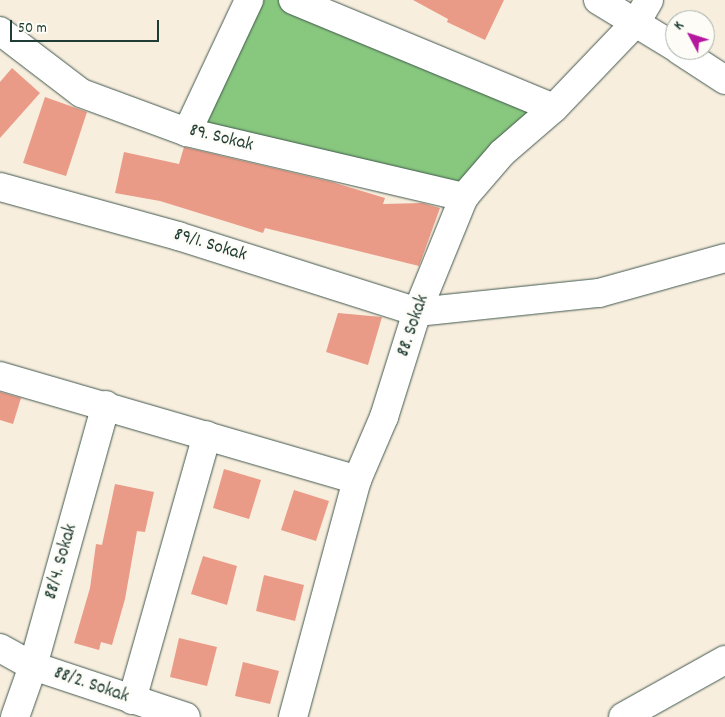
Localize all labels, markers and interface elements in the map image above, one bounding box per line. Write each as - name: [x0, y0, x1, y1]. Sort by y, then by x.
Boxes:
- scale bar: [12, 10, 161, 42]
- north arrow: [665, 10, 715, 60]
- text: K: [670, 17, 689, 35]
- text: 50 m: [18, 18, 47, 40]
- street label: 89. Sokak: [187, 120, 255, 158]
- street label: 89/1. Sokak: [171, 224, 249, 268]
- street label: 88. Sokak: [393, 292, 435, 360]
- street label: 88/4. Sokak: [40, 522, 84, 602]
- street label: 88/2. Sokak: [51, 663, 131, 709]

